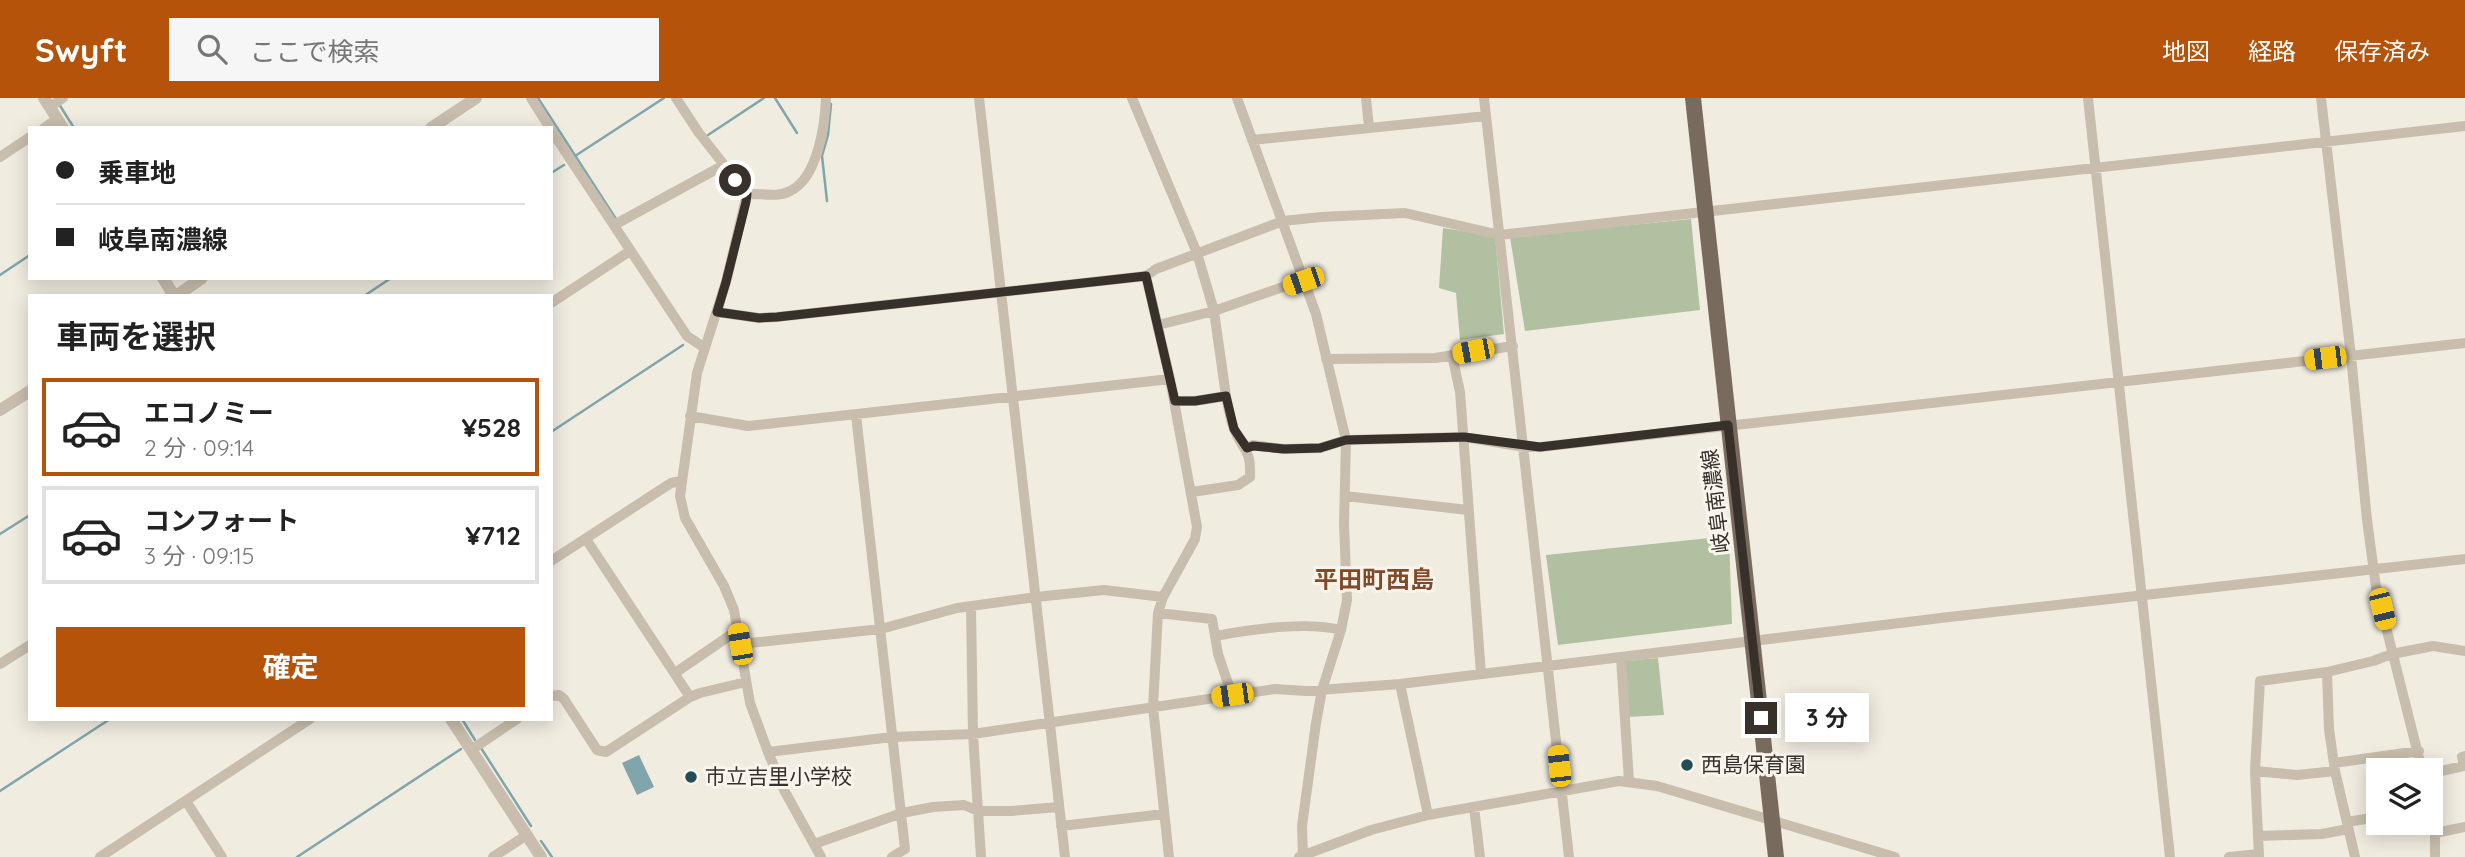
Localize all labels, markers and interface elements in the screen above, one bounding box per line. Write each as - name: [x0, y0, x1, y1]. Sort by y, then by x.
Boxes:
- search box: [169, 18, 659, 81]
- text: Swyft: [35, 29, 127, 70]
- icon: search: [193, 30, 231, 68]
- text: ここで検索: [249, 35, 379, 68]
- text: 地図: [2162, 36, 2210, 66]
- text: 経路: [2248, 36, 2296, 66]
- text: 保存済み: [2334, 36, 2430, 66]
- text: 乗車地: [98, 156, 176, 189]
- route start: [719, 164, 751, 196]
- text: 岐阜南濃線: [98, 223, 228, 256]
- car: [1280, 264, 1327, 298]
- text: 車両を選択: [56, 316, 216, 356]
- car: [1451, 337, 1496, 365]
- car: [2303, 345, 2348, 371]
- icon: car: [60, 396, 123, 459]
- text: エコノミー: [144, 396, 274, 429]
- text: ¥528: [461, 411, 521, 444]
- text: 2 分 · 09:14: [144, 433, 254, 462]
- street label: 岐阜南濃線: [1696, 447, 1734, 555]
- icon: car: [60, 504, 123, 567]
- text: コンフォート: [144, 504, 299, 537]
- text: ¥712: [465, 519, 521, 552]
- text: 3 分 · 09:15: [144, 541, 254, 570]
- district label: 平田町西島: [1314, 564, 1434, 594]
- car: [2367, 586, 2398, 632]
- car: [727, 621, 754, 667]
- button: 確定: [56, 627, 525, 707]
- car: [1210, 682, 1255, 708]
- callout: 3 分: [1786, 694, 1870, 742]
- route end: [1745, 702, 1777, 734]
- text: 3 分: [1806, 703, 1848, 732]
- car: [1547, 744, 1572, 788]
- place label: 西島保育園: [1701, 751, 1806, 777]
- marker: 西島保育園: [1679, 757, 1695, 773]
- map controls: [2366, 758, 2443, 835]
- button: layers: [2366, 758, 2443, 835]
- place label: 市立吉里小学校: [705, 763, 852, 789]
- marker: 市立吉里小学校: [683, 769, 699, 785]

